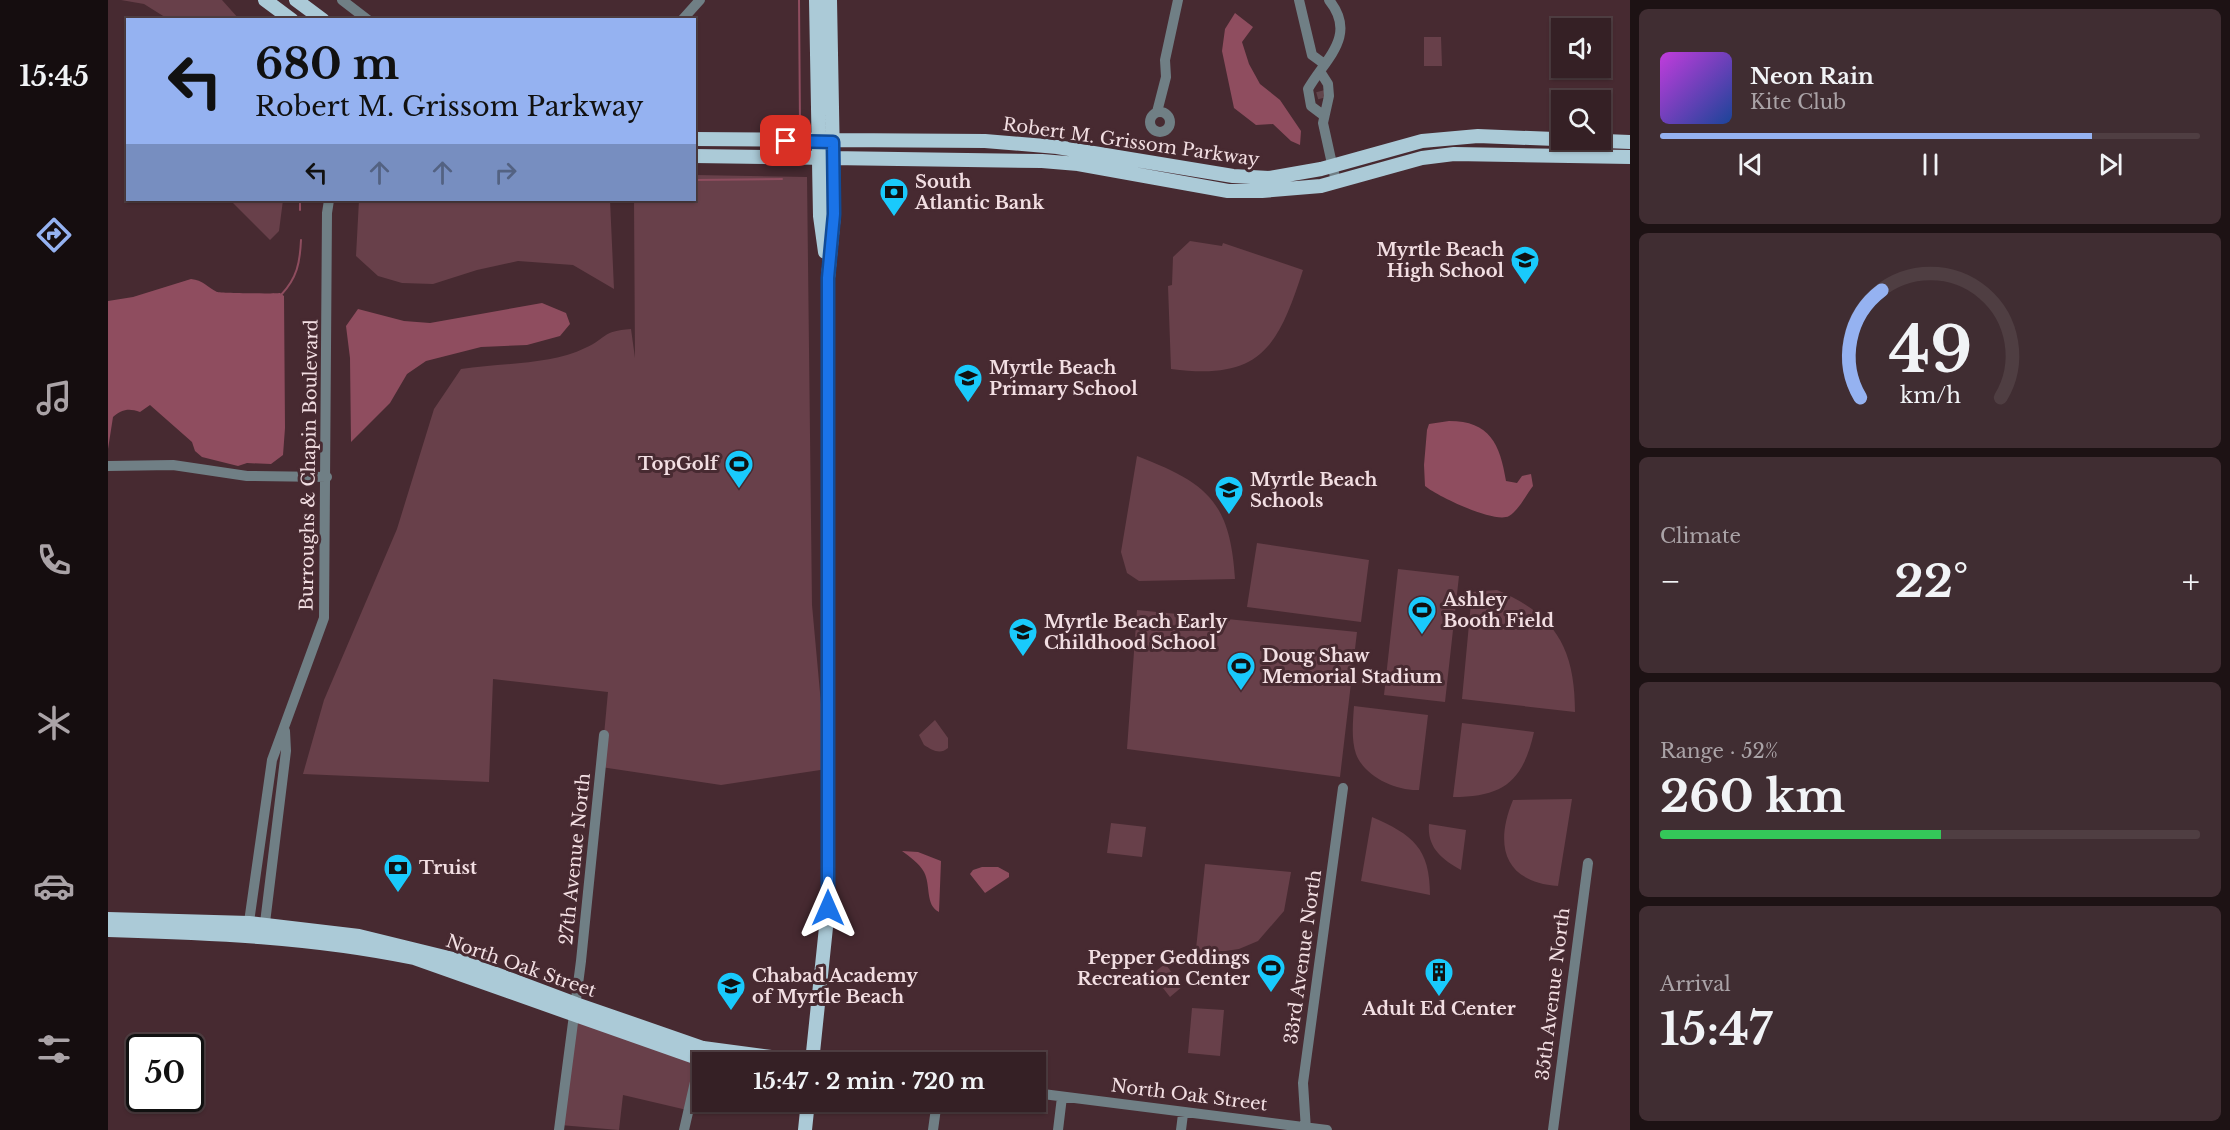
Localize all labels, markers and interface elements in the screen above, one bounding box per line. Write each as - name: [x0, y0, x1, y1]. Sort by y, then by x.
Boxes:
- map controls: [1551, 18, 1611, 150]
- button: sound: [1551, 18, 1611, 78]
- text: 680 m: [255, 38, 399, 90]
- icon: left: [156, 42, 234, 120]
- text: 15:45: [19, 60, 89, 93]
- text: Neon Rain: [1750, 63, 1874, 90]
- text: Robert M. Grissom Parkway: [255, 90, 644, 123]
- button: search: [1551, 90, 1611, 150]
- text: Kite Club: [1750, 90, 1846, 114]
- street label: Robert M. Grissom Parkway: [1001, 113, 1261, 171]
- pin: [760, 115, 811, 166]
- icon: arrive: [769, 124, 802, 157]
- icon: previous: [1734, 148, 1767, 181]
- icon: pause: [1914, 148, 1947, 181]
- icon: next: [2094, 148, 2127, 181]
- icon: left: [300, 156, 333, 189]
- icon: ahead: [363, 156, 396, 189]
- icon: ahead: [426, 156, 459, 189]
- icon: right: [489, 156, 522, 189]
- place label: South Atlantic Bank: [914, 171, 1045, 214]
- bank icon: South Atlantic Bank: [878, 176, 910, 218]
- icon: directions: [33, 214, 75, 256]
- place label: Myrtle Beach High School: [1377, 239, 1505, 282]
- school or university icon: Myrtle Beach High School: [1509, 244, 1541, 286]
- text: 49: [1888, 311, 1972, 389]
- street label: Burroughs & Chapin Boulevard: [295, 319, 323, 611]
- place label: Myrtle Beach Primary School: [989, 357, 1138, 400]
- school or university icon: Myrtle Beach Primary School: [952, 362, 984, 404]
- icon: music: [33, 377, 75, 419]
- text: km/h: [1900, 382, 1961, 409]
- sports icon: TopGolf: [723, 448, 755, 490]
- place label: TopGolf: [638, 453, 720, 475]
- place label: Myrtle Beach Schools: [1250, 469, 1378, 512]
- school or university icon: Myrtle Beach Schools: [1213, 474, 1245, 516]
- text: Climate: [1660, 524, 1741, 548]
- icon: phone: [33, 539, 75, 581]
- text: 22°: [1895, 553, 1968, 609]
- text: −: [1660, 561, 1681, 602]
- text: +: [2182, 561, 2200, 602]
- place label: Ashley Booth Field: [1442, 589, 1554, 632]
- sports icon: Ashley Booth Field: [1406, 594, 1438, 636]
- place label: Myrtle Beach Early Childhood School: [1044, 611, 1227, 654]
- school or university icon: Myrtle Beach Early Childhood School: [1007, 616, 1039, 658]
- place label: Doug Shaw Memorial Stadium: [1262, 645, 1442, 688]
- sports icon: Doug Shaw Memorial Stadium: [1225, 650, 1257, 692]
- icon: climate: [33, 702, 75, 744]
- text: Range · 52%: [1660, 739, 1778, 763]
- text: 260 km: [1660, 768, 1845, 824]
- street label: 27th Avenue North: [555, 772, 595, 946]
- bank icon: Truist: [382, 852, 414, 894]
- place label: Truist: [419, 857, 477, 879]
- icon: car: [33, 865, 75, 907]
- street label: 33rd Avenue North: [1280, 868, 1326, 1046]
- position arrow: [796, 876, 860, 940]
- street label: 35th Avenue North: [1531, 906, 1575, 1082]
- street label: North Oak Street: [443, 930, 599, 1002]
- place label: Pepper Geddings Recreation Center: [1077, 947, 1250, 990]
- sports icon: Pepper Geddings Recreation Center: [1255, 952, 1287, 994]
- building icon: Adult Ed Center: [1423, 956, 1455, 998]
- place label: Chabad Academy of Myrtle Beach: [752, 965, 918, 1008]
- school or university icon: Chabad Academy of Myrtle Beach: [715, 970, 747, 1012]
- text: Arrival: [1660, 972, 1731, 996]
- place label: Adult Ed Center: [1361, 998, 1516, 1020]
- text: 15:47: [1660, 1001, 1772, 1057]
- icon: filters: [33, 1028, 75, 1070]
- speed limit sign: 50: [126, 1034, 204, 1112]
- text: 15:47 · 2 min · 720 m: [753, 1068, 985, 1095]
- street label: North Oak Street: [1110, 1074, 1269, 1116]

